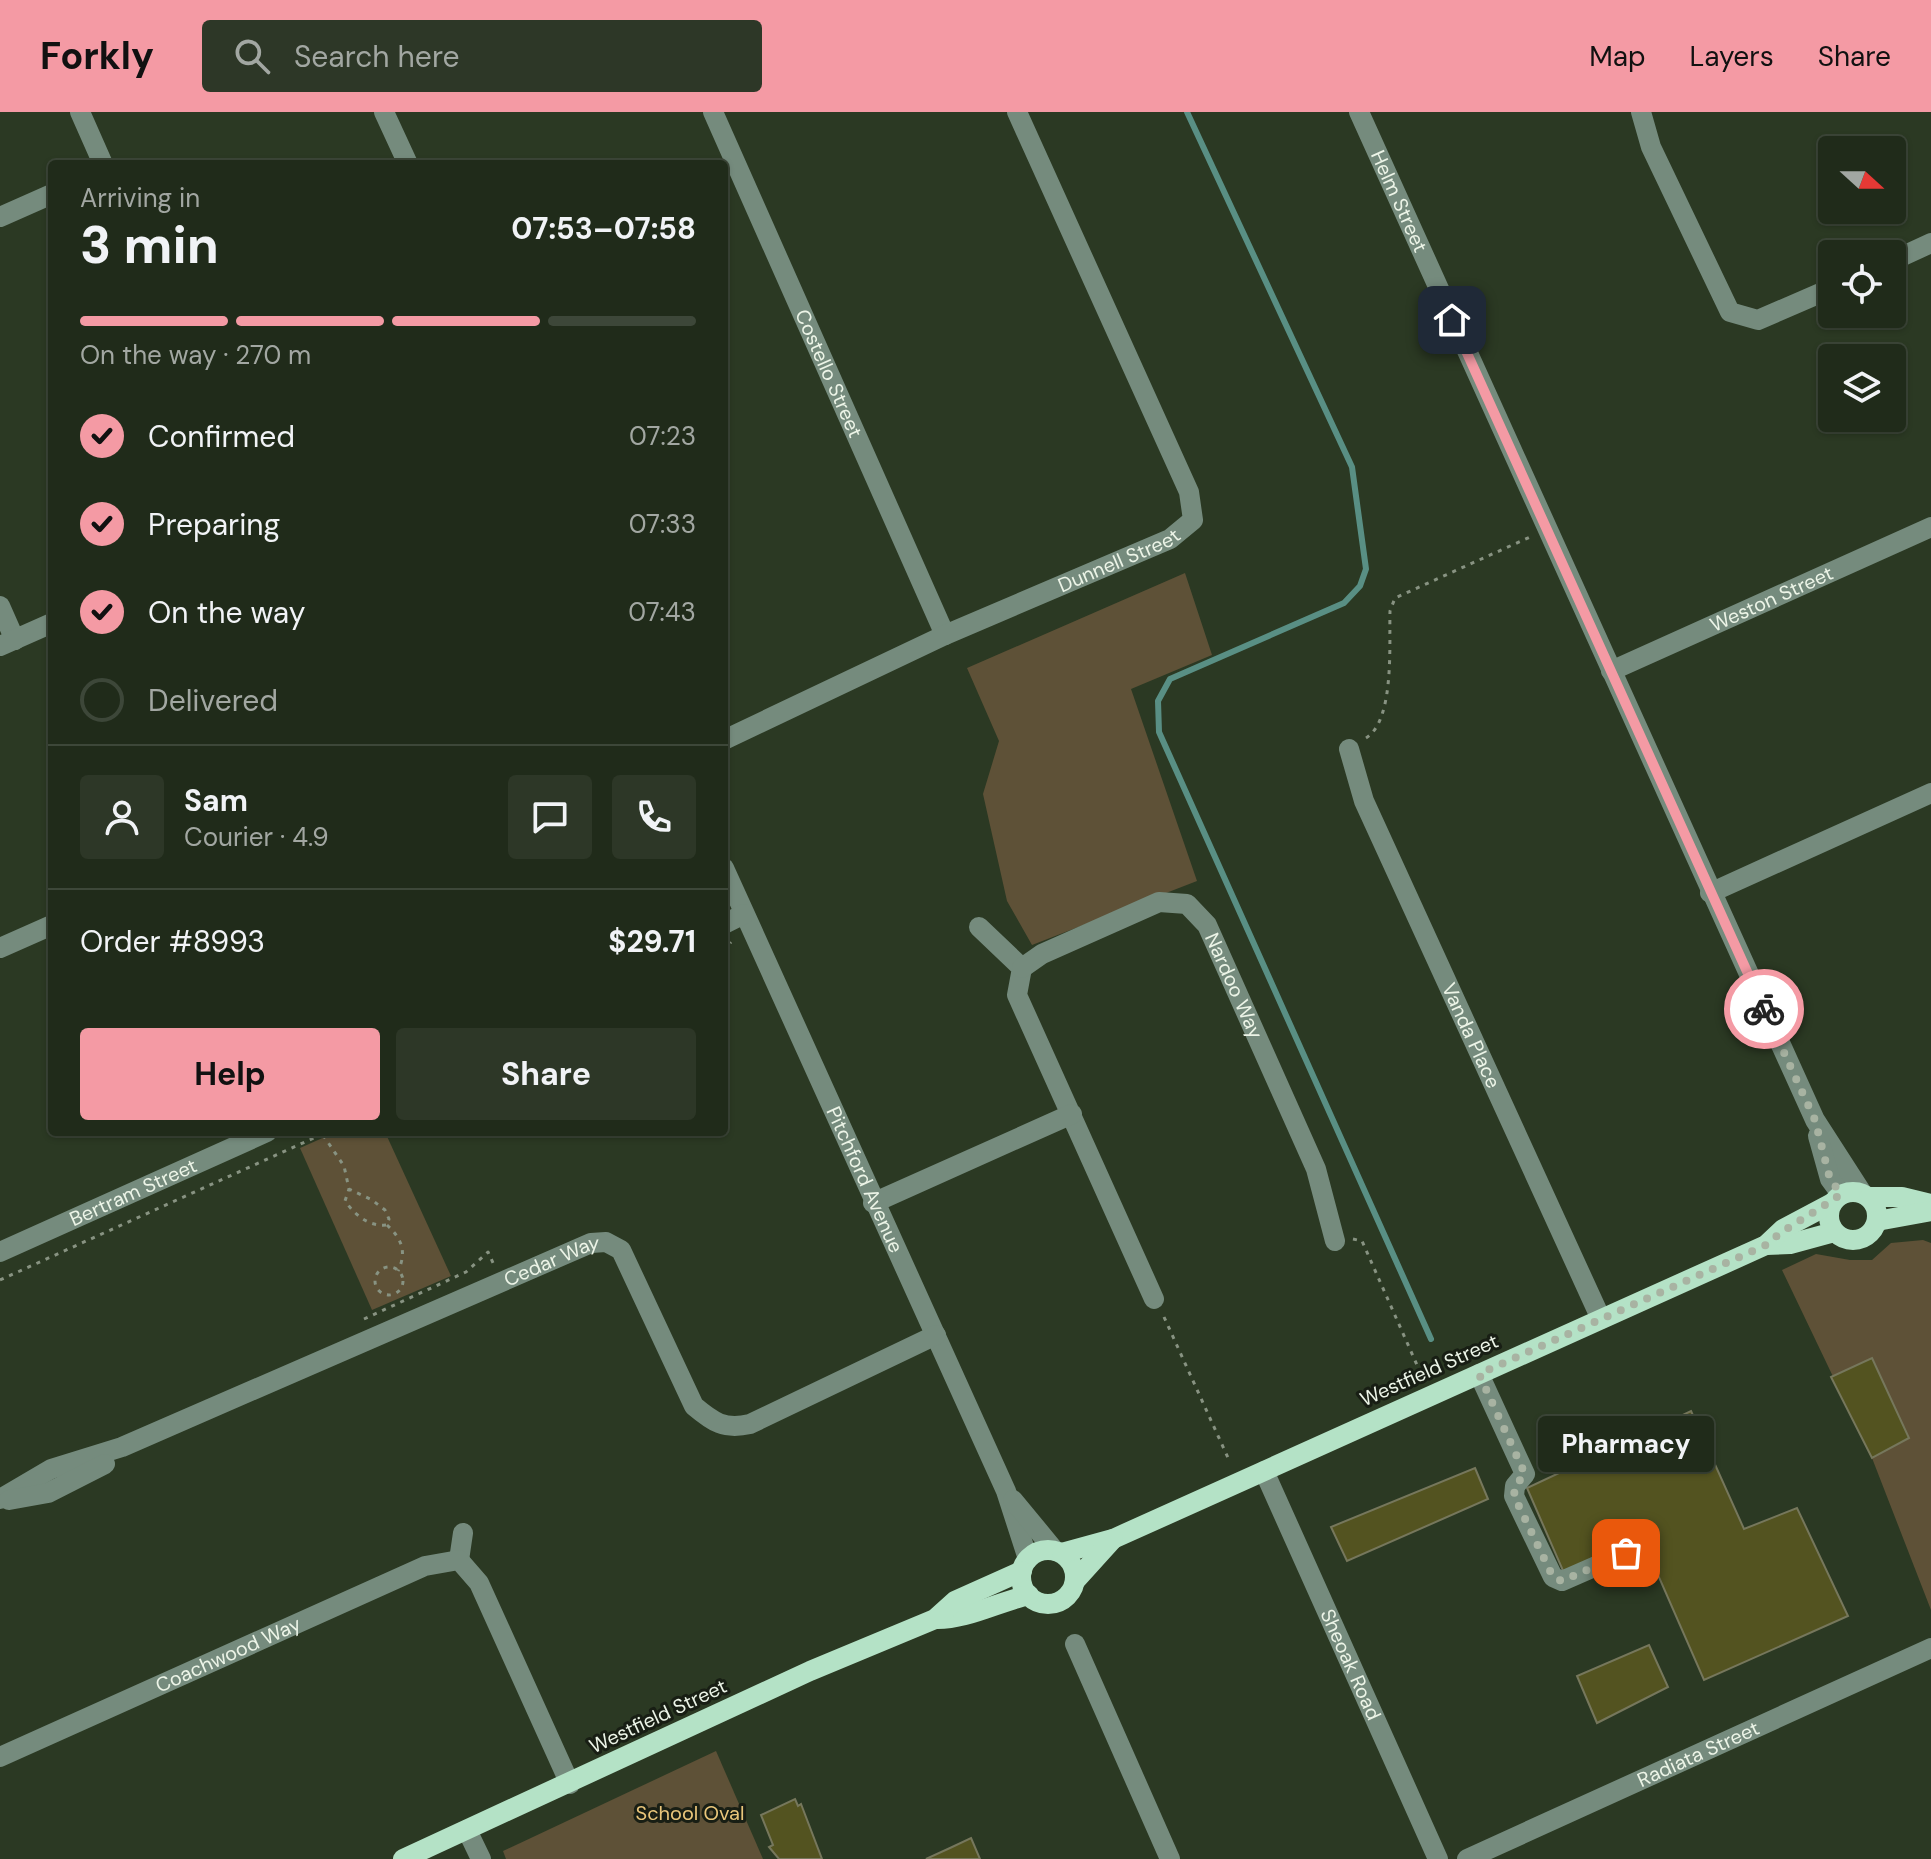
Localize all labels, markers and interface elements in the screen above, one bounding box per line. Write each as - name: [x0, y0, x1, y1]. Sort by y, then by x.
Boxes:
- search box: [202, 20, 762, 92]
- text: Forkly: [40, 31, 154, 81]
- icon: search: [230, 34, 274, 78]
- text: Search here: [294, 37, 459, 76]
- text: Map: [1589, 38, 1646, 75]
- text: Layers: [1690, 38, 1774, 75]
- text: Share: [1818, 38, 1891, 75]
- north arrow: [1818, 136, 1906, 224]
- map controls: [1818, 136, 1906, 432]
- street label: Helm Street: [1365, 146, 1434, 257]
- text: Arriving in: [80, 181, 200, 215]
- text: 07:53–07:58: [511, 209, 696, 248]
- text: 3 min: [80, 211, 219, 279]
- button: locate: [1818, 240, 1906, 328]
- pin: [1418, 286, 1486, 354]
- icon: home: [1430, 298, 1474, 342]
- street label: Costello Street: [789, 305, 869, 442]
- text: On the way · 270 m: [80, 338, 311, 372]
- button: layers: [1818, 344, 1906, 432]
- icon: check: [80, 414, 124, 458]
- text: Confirmed: [148, 417, 295, 456]
- text: 07:23: [629, 419, 696, 453]
- icon: check: [80, 502, 124, 546]
- text: Preparing: [148, 505, 280, 544]
- text: 07:33: [629, 507, 696, 541]
- street label: Dunnell Street: [1054, 523, 1186, 598]
- street label: Weston Street: [1706, 560, 1837, 638]
- icon: check: [80, 590, 124, 634]
- text: On the way: [148, 593, 305, 632]
- text: 07:43: [628, 595, 696, 629]
- text: Delivered: [148, 681, 278, 720]
- button: person: [80, 775, 164, 859]
- button: chat: [508, 775, 592, 859]
- button: phone: [612, 775, 696, 859]
- text: Sam: [184, 781, 248, 820]
- text: Courier · 4.9: [184, 820, 329, 854]
- text: Order #8993: [80, 922, 265, 961]
- text: $29.71: [608, 922, 696, 961]
- street label: Nardoo Way: [1199, 929, 1269, 1043]
- courier: [1724, 969, 1804, 1049]
- street label: Vanda Place: [1436, 979, 1507, 1092]
- icon: bike: [1742, 987, 1786, 1031]
- button: Help: [80, 1028, 380, 1120]
- button: Share: [396, 1028, 696, 1120]
- street label: Pitchford Avenue: [821, 1102, 909, 1257]
- street label: Bertram Street: [65, 1152, 201, 1232]
- street label: Cedar Way: [500, 1229, 600, 1292]
- street label: Westfield Street: [1356, 1328, 1502, 1412]
- callout: Pharmacy: [1538, 1417, 1714, 1473]
- text: Pharmacy: [1561, 1427, 1691, 1461]
- pin: [1592, 1519, 1660, 1587]
- icon: bag: [1604, 1531, 1648, 1575]
- street label: Sheoak Road: [1314, 1605, 1387, 1724]
- street label: Coachwood Way: [151, 1611, 305, 1698]
- street label: Westfield Street: [585, 1673, 731, 1759]
- street label: Radiata Street: [1633, 1715, 1763, 1793]
- park label: School Oval: [636, 1800, 744, 1826]

